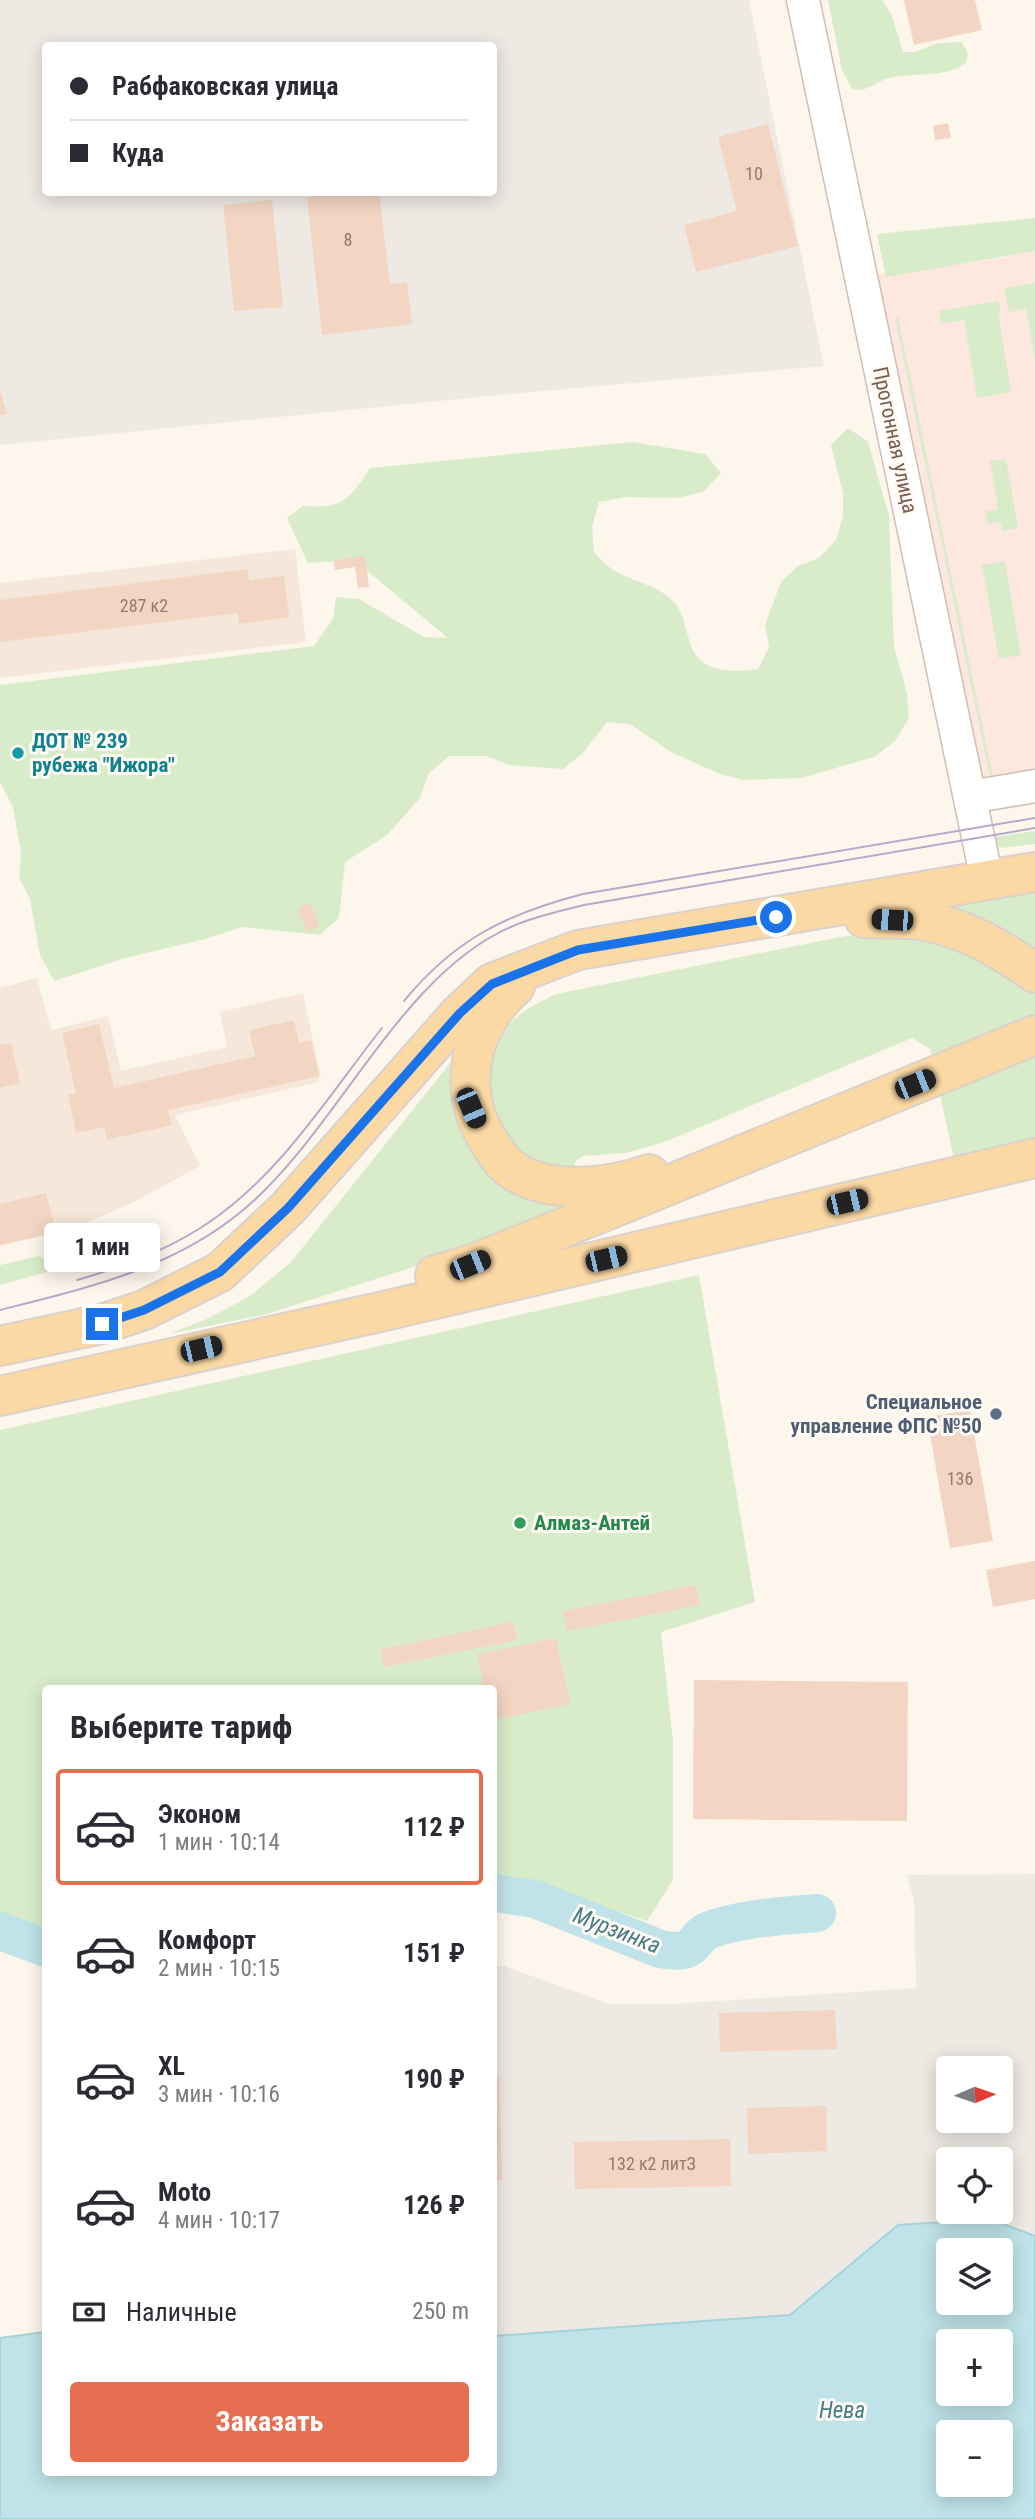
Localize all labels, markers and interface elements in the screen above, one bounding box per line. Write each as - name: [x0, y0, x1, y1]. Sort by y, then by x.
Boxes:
- text: Рабфаковская улица: [112, 71, 338, 101]
- text: Куда: [112, 138, 164, 168]
- house number: 10: [745, 163, 763, 184]
- house number: 8: [344, 229, 352, 250]
- street label: Прогонная улица: [868, 365, 922, 515]
- house number: 287 к2: [120, 595, 168, 616]
- place label: ДОТ № 239 рубежа "Ижора": [32, 729, 175, 777]
- marker: ДОТ № 239 рубежа "Ижора": [10, 745, 26, 761]
- route start: [760, 901, 792, 933]
- car: [871, 908, 914, 932]
- car: [892, 1066, 939, 1102]
- car: [454, 1085, 489, 1131]
- car: [825, 1187, 870, 1217]
- callout: 1 мин: [44, 1222, 160, 1272]
- text: 1 мин: [74, 1234, 130, 1261]
- car: [584, 1244, 629, 1274]
- car: [447, 1247, 494, 1283]
- route end: [86, 1308, 118, 1340]
- car: [179, 1334, 224, 1364]
- place label: Специальное управление ФПС №50: [791, 1390, 982, 1438]
- marker: Специальное управление ФПС №50: [988, 1406, 1004, 1422]
- house number: 136: [947, 1468, 973, 1489]
- place label: Алмаз-Антей: [534, 1511, 650, 1535]
- marker: Алмаз-Антей: [512, 1515, 528, 1531]
- text: Выберите тариф: [70, 1708, 292, 1746]
- icon: car: [74, 1796, 137, 1859]
- text: Эконом: [158, 1799, 241, 1829]
- text: 112 ₽: [403, 1812, 465, 1842]
- text: 1 мин · 10:14: [158, 1829, 280, 1856]
- water label: Мурзинка: [569, 1902, 664, 1959]
- icon: car: [74, 1922, 137, 1985]
- text: Комфорт: [158, 1925, 256, 1955]
- text: 151 ₽: [403, 1938, 465, 1968]
- text: 2 мин · 10:15: [158, 1955, 280, 1982]
- icon: car: [74, 2048, 137, 2111]
- text: XL: [158, 2051, 185, 2081]
- north arrow: [936, 2056, 1013, 2133]
- map controls: [936, 2056, 1013, 2497]
- text: 190 ₽: [403, 2064, 465, 2094]
- text: 3 мин · 10:16: [158, 2081, 280, 2108]
- button: locate: [936, 2147, 1013, 2224]
- house number: 132 к2 литЗ: [608, 2153, 696, 2174]
- icon: car: [74, 2174, 137, 2237]
- text: Moto: [158, 2177, 211, 2207]
- text: 126 ₽: [403, 2190, 465, 2220]
- text: 4 мин · 10:17: [158, 2207, 280, 2234]
- button: layers: [936, 2238, 1013, 2315]
- icon: cash: [70, 2293, 108, 2331]
- text: Наличные: [126, 2297, 237, 2327]
- text: 250 m: [412, 2298, 469, 2325]
- button: +: [936, 2329, 1013, 2406]
- button: Заказать: [70, 2382, 469, 2462]
- water label: Нева: [819, 2397, 865, 2424]
- button: −: [936, 2420, 1013, 2497]

